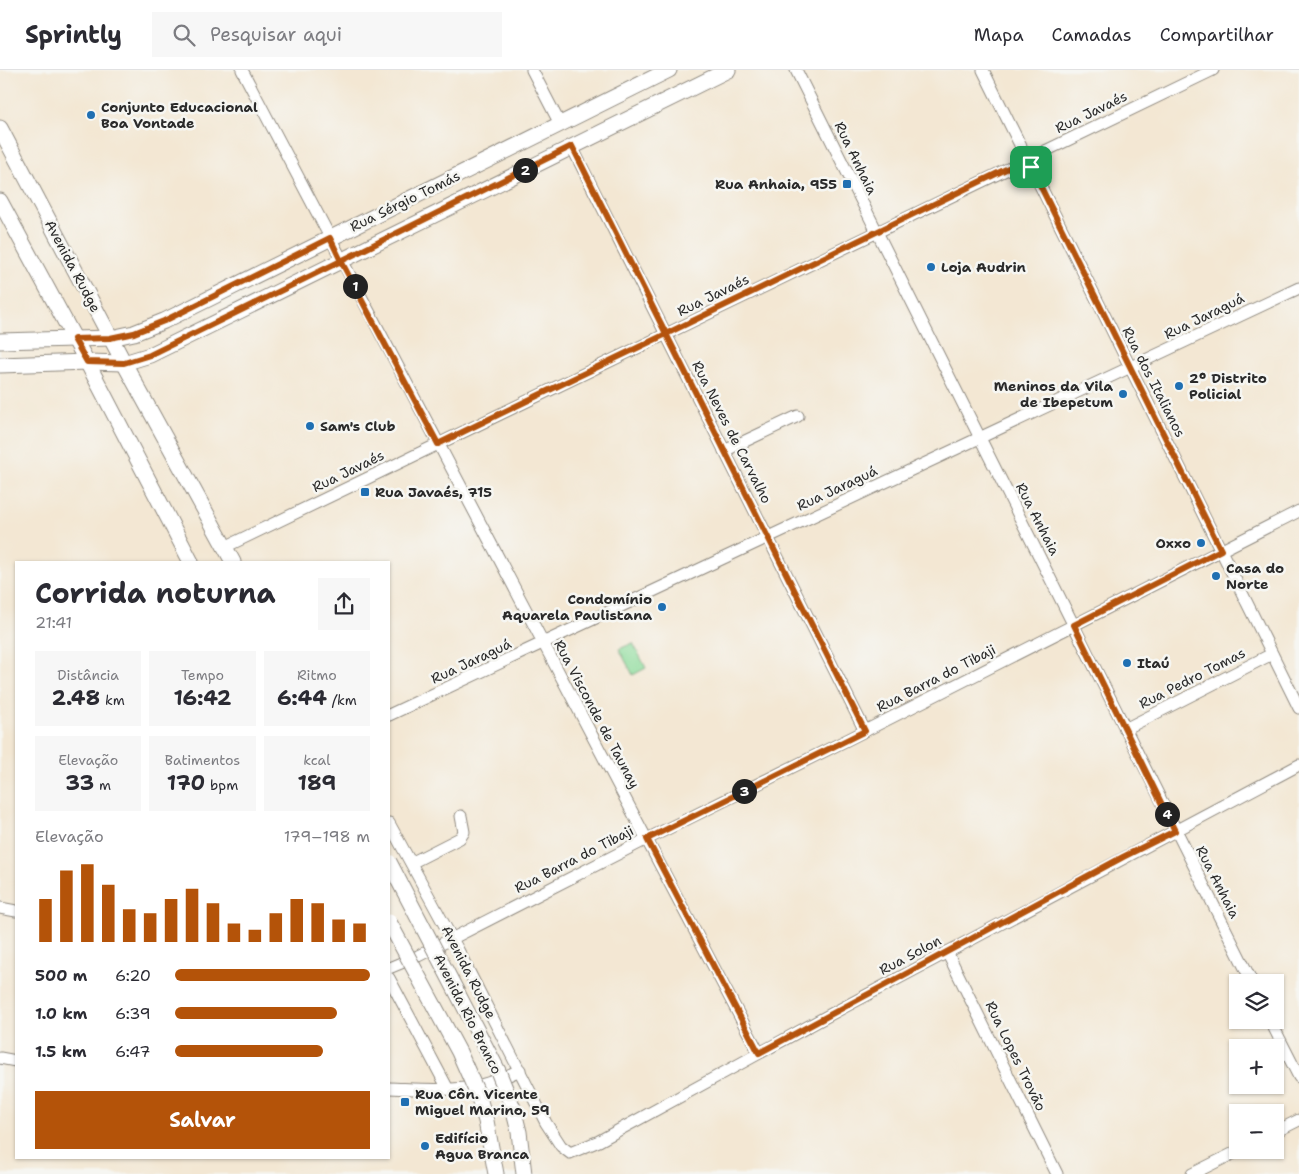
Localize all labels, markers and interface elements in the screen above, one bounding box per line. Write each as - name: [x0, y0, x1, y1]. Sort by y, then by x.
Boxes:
- search box: [152, 12, 502, 57]
- text: Sprintly: [25, 19, 122, 51]
- icon: search: [170, 21, 198, 49]
- text: Pesquisar aqui: [210, 22, 342, 47]
- text: Mapa: [974, 23, 1024, 47]
- text: Camadas: [1052, 23, 1132, 47]
- text: Compartilhar: [1160, 23, 1274, 47]
- street label: Rua Javaés: [1052, 87, 1130, 137]
- place label: Conjunto Educacional Boa Vontade: [101, 98, 258, 132]
- marker: Conjunto Educacional Boa Vontade: [85, 109, 97, 121]
- street label: Rua Anhaia: [831, 119, 882, 198]
- pin: [1010, 146, 1052, 188]
- icon: arrive: [1017, 153, 1045, 181]
- pin: 2: [512, 158, 538, 182]
- text: 2: [521, 161, 530, 179]
- street label: Rua Sérgio Tomás: [347, 166, 463, 236]
- place label: Rua Anhaia, 955: [715, 175, 837, 193]
- marker: Rua Anhaia, 955: [841, 178, 853, 190]
- street label: Avenida Rudge: [41, 217, 105, 315]
- place label: Loja Audrin: [941, 258, 1026, 276]
- marker: Loja Audrin: [925, 261, 937, 273]
- street label: Rua Javaés: [674, 270, 752, 320]
- pin: 1: [342, 274, 368, 298]
- text: 1: [352, 277, 359, 295]
- street label: Rua Jaraguá: [1161, 289, 1247, 343]
- street label: Rua dos Italianos: [1118, 324, 1190, 440]
- street label: Rua Neves de Carvalho: [688, 358, 776, 506]
- place label: 2º Distrito Policial: [1189, 369, 1267, 403]
- place label: Meninos da Vila de Ibepetum: [994, 377, 1113, 411]
- marker: 2º Distrito Policial: [1173, 380, 1185, 392]
- marker: Meninos da Vila de Ibepetum: [1117, 388, 1129, 400]
- place label: Sam's Club: [320, 417, 396, 435]
- marker: Sam's Club: [304, 420, 316, 432]
- street label: Rua Javaés: [309, 446, 387, 496]
- street label: Rua Jaraguá: [794, 461, 880, 515]
- street label: Rua Anhaia: [1012, 480, 1064, 559]
- place label: Rua Javaés, 715: [375, 483, 492, 501]
- marker: Rua Javaés, 715: [359, 486, 371, 498]
- place label: Oxxo: [1155, 534, 1191, 552]
- marker: Oxxo: [1195, 537, 1207, 549]
- place label: Casa do Norte: [1226, 559, 1284, 593]
- marker: Casa do Norte: [1210, 570, 1222, 582]
- text: Corrida noturna: [35, 574, 276, 612]
- button: share: [318, 578, 370, 630]
- place label: Condomínio Aquarela Paulistana: [502, 590, 652, 624]
- marker: Condomínio Aquarela Paulistana: [656, 601, 668, 613]
- text: 21:41: [35, 612, 72, 633]
- street label: Rua Jaraguá: [428, 634, 514, 688]
- street label: Rua Visconde de Taunay: [550, 637, 644, 791]
- street label: Rua Barra do Tibaji: [873, 640, 999, 716]
- street label: Rua Pedro Tomas: [1136, 643, 1248, 713]
- place label: Itaú: [1137, 654, 1170, 672]
- marker: Itaú: [1121, 657, 1133, 669]
- text: Distância: [57, 666, 119, 684]
- text: Tempo: [181, 666, 224, 684]
- text: Ritmo: [297, 666, 337, 684]
- text: 2.48: [52, 684, 100, 712]
- text: 16:42: [174, 684, 231, 712]
- text: 6:44: [277, 684, 327, 712]
- text: km: [100, 691, 125, 709]
- text: /km: [327, 691, 357, 709]
- text: Elevação: [58, 751, 118, 769]
- text: Batimentos: [165, 751, 240, 769]
- text: kcal: [303, 751, 330, 769]
- text: 33: [65, 769, 94, 797]
- text: 170: [167, 769, 205, 797]
- text: 189: [298, 769, 336, 797]
- text: m: [94, 776, 111, 794]
- text: bpm: [205, 776, 238, 794]
- pin: 3: [732, 778, 756, 804]
- text: 3: [740, 782, 749, 800]
- pin: 4: [1154, 802, 1180, 826]
- text: 4: [1163, 805, 1172, 823]
- street label: Rua Barra do Tibaji: [511, 821, 637, 897]
- text: Elevação: [35, 826, 104, 847]
- text: 179–198 m: [284, 826, 370, 847]
- street label: Rua Anhaia: [1192, 843, 1244, 922]
- street label: Avenida Rudge: [438, 922, 500, 1022]
- street label: Rua Solon: [876, 931, 945, 979]
- street label: Avenida Rio Branco: [430, 951, 506, 1077]
- text: 500 m: [35, 965, 87, 986]
- text: 6:20: [115, 965, 151, 986]
- map controls: [1229, 974, 1284, 1159]
- button: layers: [1229, 974, 1284, 1029]
- street label: Rua Lopes Trovão: [982, 998, 1050, 1114]
- text: 1.0 km: [35, 1003, 87, 1024]
- text: 6:39: [115, 1003, 151, 1024]
- button: +: [1229, 1039, 1284, 1094]
- text: 1.5 km: [35, 1041, 87, 1062]
- text: 6:47: [115, 1041, 150, 1062]
- place label: Rua Côn. Vicente Miguel Marino, 59: [415, 1085, 550, 1119]
- button: Salvar: [35, 1091, 370, 1149]
- marker: Rua Côn. Vicente Miguel Marino, 59: [399, 1096, 411, 1108]
- button: −: [1229, 1104, 1284, 1159]
- place label: Edifício Agua Branca: [435, 1129, 530, 1163]
- marker: Edifício Agua Branca: [419, 1140, 431, 1152]

